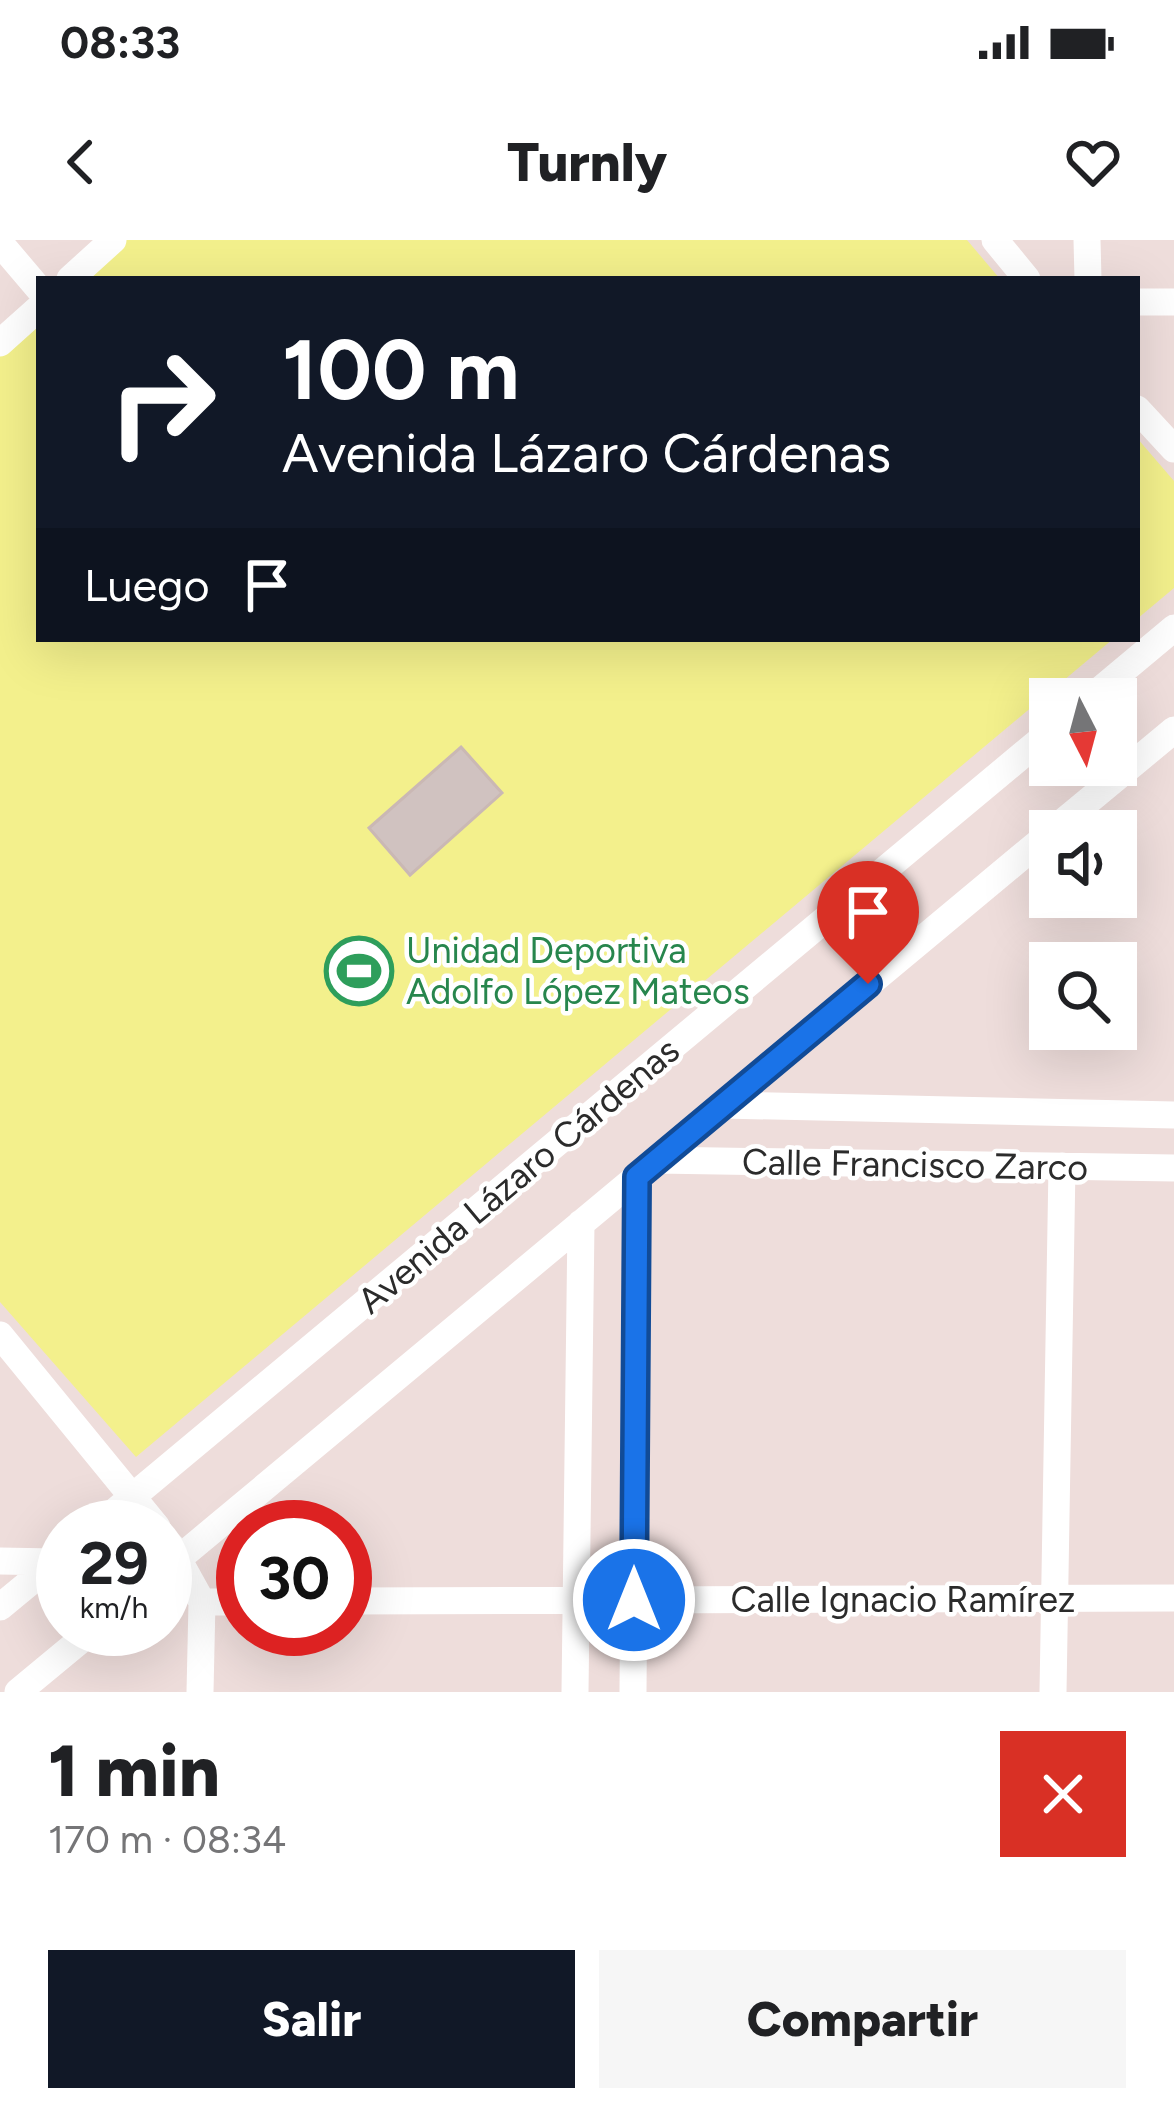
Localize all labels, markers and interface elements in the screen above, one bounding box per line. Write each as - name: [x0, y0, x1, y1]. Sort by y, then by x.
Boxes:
- text: 08:33: [60, 15, 180, 69]
- icon: back: [48, 129, 114, 195]
- icon: heart: [1060, 129, 1126, 195]
- text: Turnly: [507, 130, 667, 195]
- text: 100 m: [282, 319, 520, 420]
- icon: right: [84, 324, 240, 480]
- text: Avenida Lázaro Cárdenas: [282, 421, 891, 486]
- icon: arrive: [234, 552, 300, 618]
- text: Luego: [84, 558, 210, 612]
- north arrow: [1029, 678, 1137, 786]
- map controls: [1029, 678, 1137, 1050]
- button: sound: [1029, 810, 1137, 918]
- pin: [817, 861, 919, 984]
- icon: arrive: [835, 879, 901, 945]
- place label: Unidad Deportiva Adolfo López Mateos: [406, 929, 750, 1013]
- sports icon: Unidad Deportiva Adolfo López Mateos: [324, 936, 394, 1006]
- button: search: [1029, 942, 1137, 1050]
- street label: Avenida Lázaro Cárdenas: [349, 1028, 688, 1322]
- street label: Calle Francisco Zarco: [741, 1140, 1089, 1189]
- speed limit sign: 30: [216, 1500, 372, 1656]
- text: 29: [79, 1527, 149, 1599]
- position arrow: [571, 1537, 697, 1663]
- street label: Calle Ignacio Ramírez: [730, 1578, 1076, 1621]
- text: km/h: [80, 1589, 148, 1626]
- text: 1 min: [48, 1728, 220, 1814]
- button: close: [1000, 1731, 1126, 1857]
- text: 170 m · 08:34: [48, 1816, 286, 1863]
- button: Salir: [48, 1950, 575, 2088]
- button: Compartir: [599, 1950, 1126, 2088]

